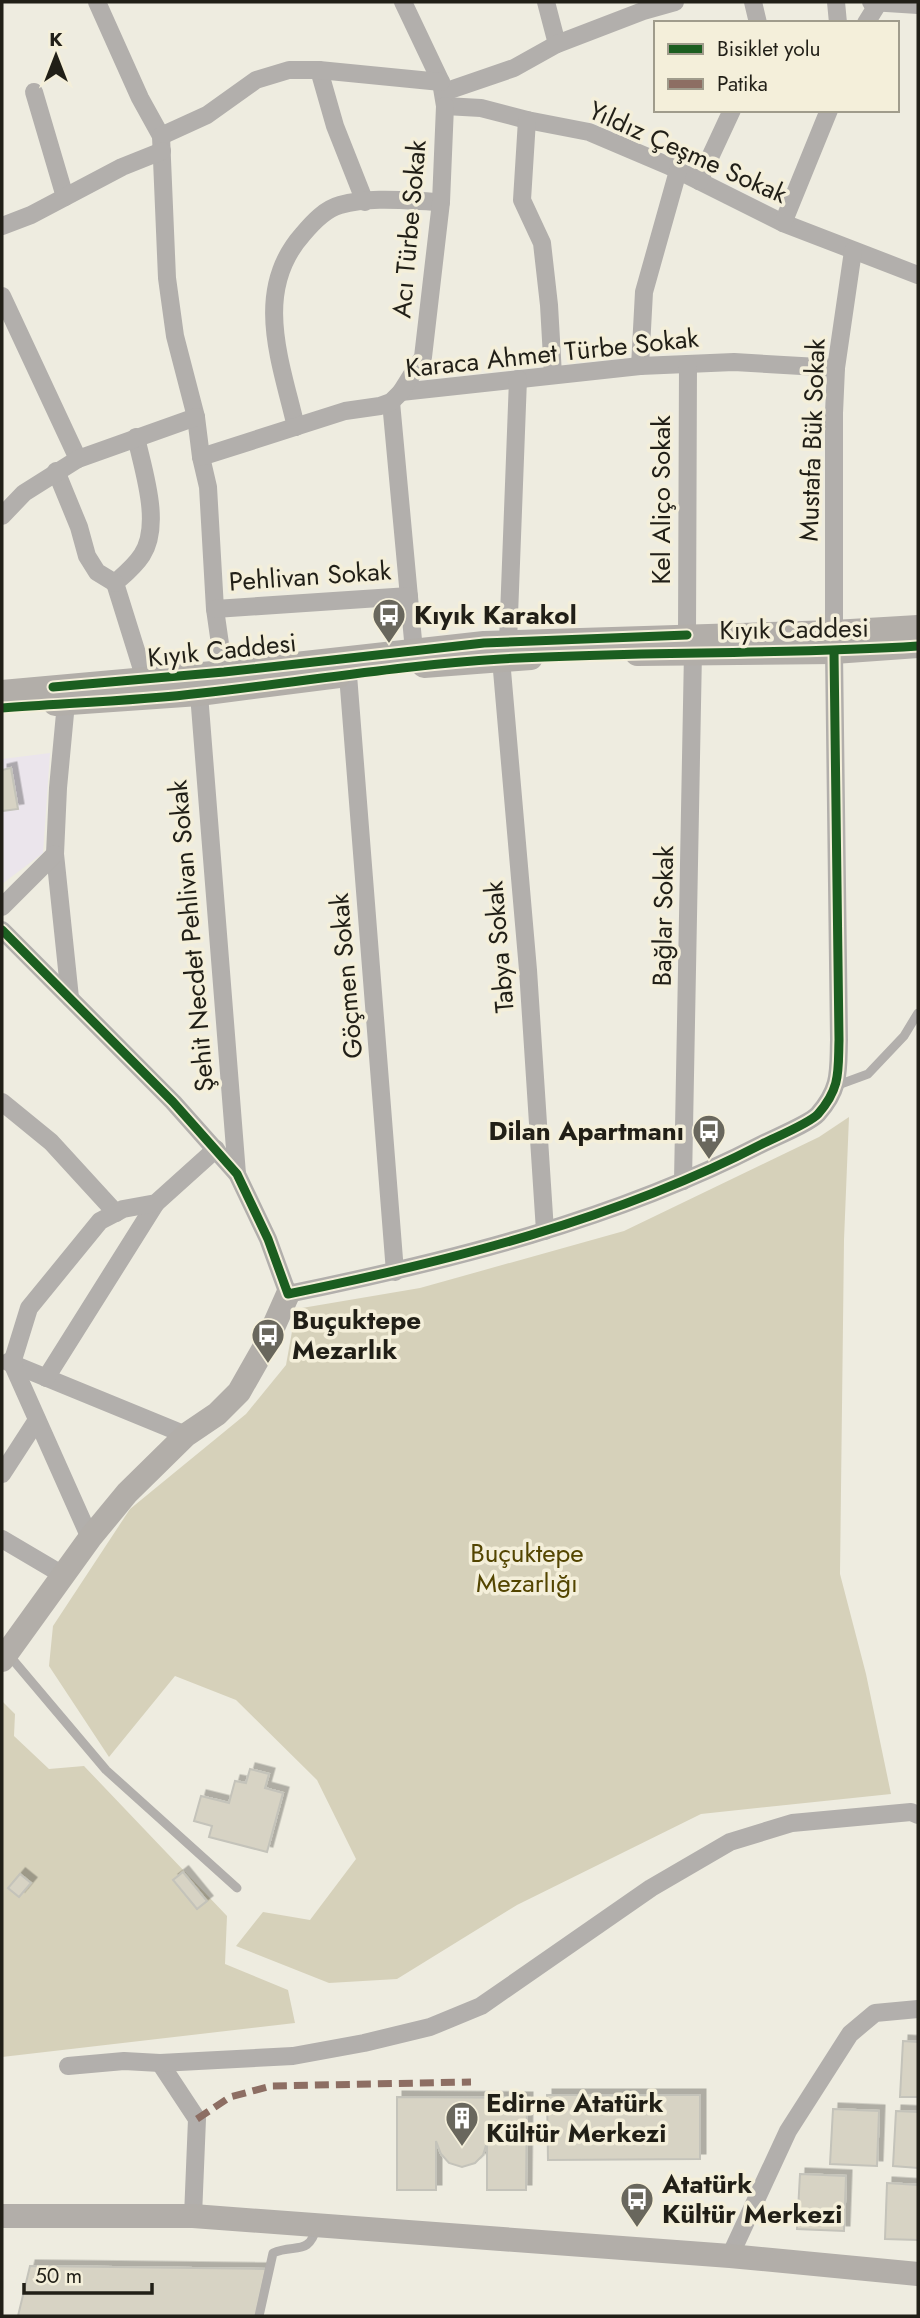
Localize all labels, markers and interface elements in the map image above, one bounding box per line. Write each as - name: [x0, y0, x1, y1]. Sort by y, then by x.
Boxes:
- north arrow: [21, 21, 91, 91]
- legend: [654, 21, 899, 112]
- text: K: [49, 26, 63, 53]
- text: Bisiklet yolu: [717, 34, 821, 64]
- text: Patika: [717, 69, 768, 99]
- street label: Yıldız Çeşme Sokak: [583, 91, 794, 213]
- street label: Acı Türbe Sokak: [382, 138, 436, 320]
- street label: Karaca Ahmet Türbe Sokak: [404, 319, 701, 387]
- street label: Mustafa Bük Sokak: [789, 337, 835, 542]
- street label: Kel Aliço Sokak: [642, 415, 680, 585]
- street label: Pehlivan Sokak: [228, 551, 393, 601]
- bus stop icon: Kıyık Karakol: [370, 596, 408, 645]
- place label: Kıyık Karakol: [414, 596, 577, 634]
- street label: Kıyık Caddesi: [719, 609, 869, 649]
- street label: Kıyık Caddesi: [146, 623, 298, 677]
- street label: Şehit Necdet Pehlivan Sokak: [158, 778, 224, 1093]
- street label: Bağlar Sokak: [643, 845, 683, 987]
- street label: Tabya Sokak: [474, 879, 524, 1014]
- street label: Göçmen Sokak: [320, 891, 372, 1060]
- place label: Dilan Apartmanı: [488, 1112, 684, 1150]
- bus stop icon: Dilan Apartmanı: [690, 1112, 728, 1161]
- place label: Buçuktepe Mezarlık: [292, 1301, 421, 1369]
- bus stop icon: Buçuktepe Mezarlık: [249, 1316, 287, 1365]
- park label: Buçuktepe Mezarlığı: [470, 1534, 584, 1602]
- place label: Edirne Atatürk Kültür Merkezi: [486, 2084, 666, 2152]
- building icon: Edirne Atatürk Kültür Merkezi: [443, 2099, 481, 2148]
- place label: Atatürk Kültür Merkezi: [661, 2165, 842, 2233]
- bus stop icon: Atatürk Kültür Merkezi: [618, 2180, 656, 2229]
- scale bar: [24, 2252, 152, 2296]
- text: 50 m: [35, 2261, 82, 2291]

